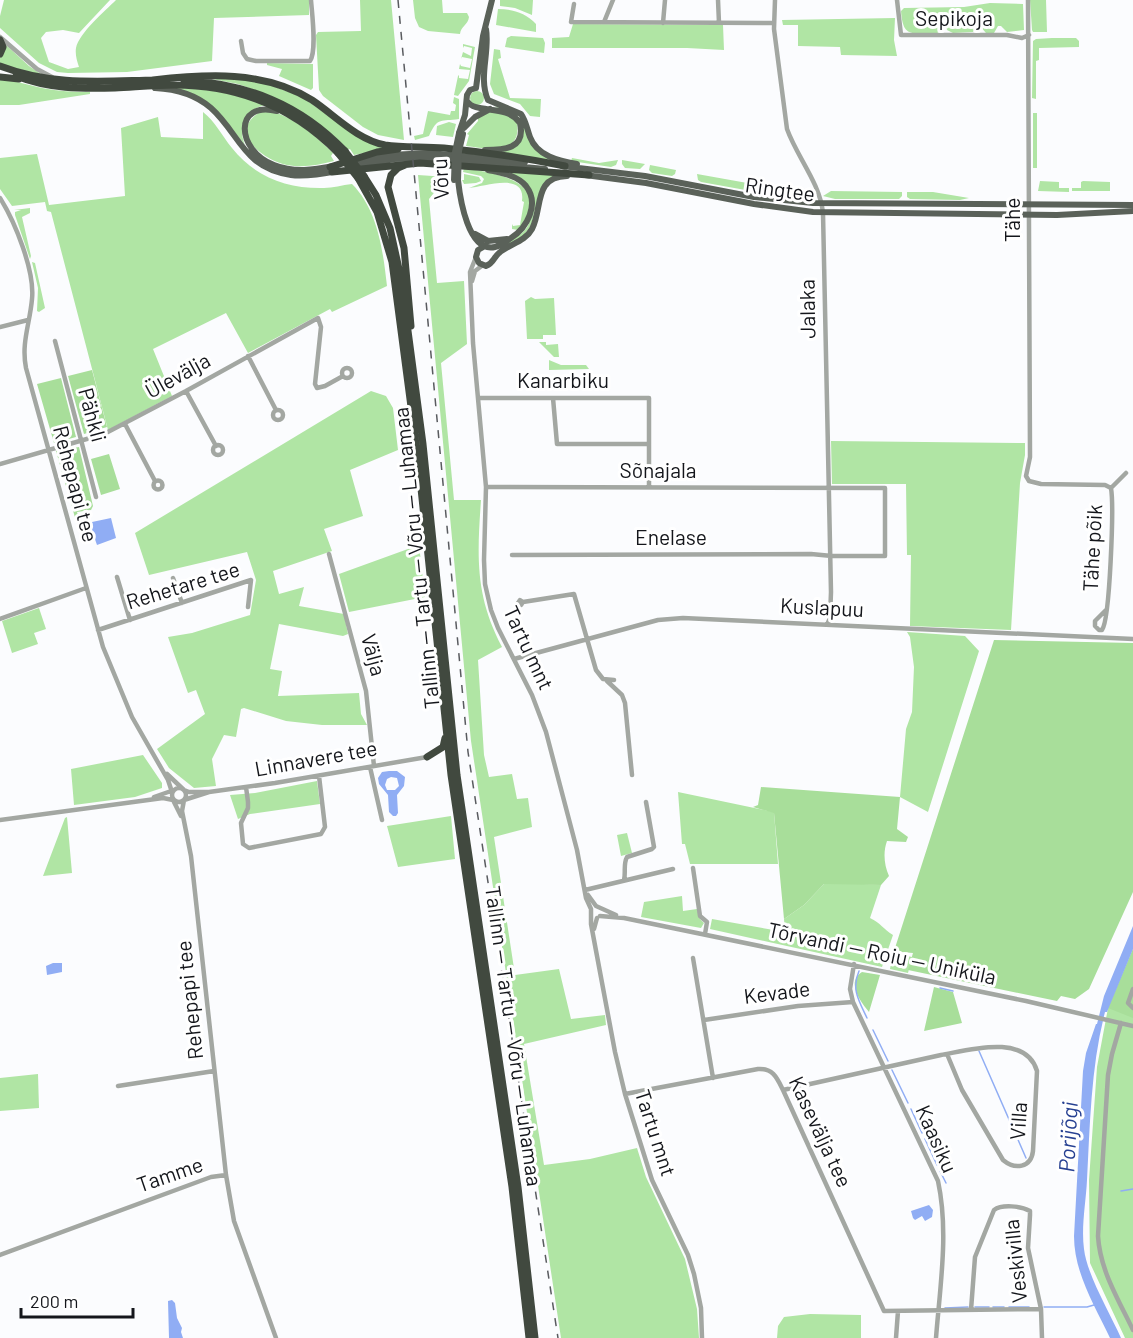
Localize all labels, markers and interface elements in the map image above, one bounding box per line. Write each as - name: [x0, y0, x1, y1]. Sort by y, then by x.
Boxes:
- street label: Sepikoja: [915, 5, 993, 30]
- street label: Võru: [426, 158, 453, 200]
- street label: Ringtee: [744, 171, 817, 206]
- street label: Tähe: [999, 198, 1024, 242]
- street label: Jalaka: [793, 279, 820, 339]
- street label: Ülevälja: [140, 347, 214, 403]
- street label: Kanarbiku: [517, 367, 609, 392]
- street label: Pähkli: [74, 385, 113, 444]
- street label: Tallinn — Tartu — Võru — Luhamaa: [387, 406, 444, 710]
- street label: Rehepapi tee: [49, 423, 104, 545]
- street label: Sõnajala: [619, 457, 697, 482]
- street label: Tähe põik: [1077, 504, 1106, 592]
- street label: Enelase: [635, 524, 707, 549]
- street label: Rehetare tee: [123, 555, 242, 614]
- street label: Kuslapuu: [780, 592, 865, 621]
- street label: Tartu mnt: [499, 601, 560, 693]
- street label: Välja: [357, 631, 392, 679]
- street label: Linnavere tee: [253, 734, 379, 781]
- street label: Tallinn — Tartu — Võru — Luhamaa: [481, 884, 548, 1188]
- street label: Tõrvandi — Roiu — Uniküla: [766, 916, 999, 989]
- street label: Rehepapi tee: [170, 939, 207, 1061]
- street label: Kevade: [742, 975, 811, 1008]
- street label: Kasevälja tee: [785, 1072, 858, 1191]
- street label: Tartu mnt: [631, 1086, 682, 1179]
- water label: Porijõgi: [1052, 1100, 1082, 1173]
- street label: Kaasiku: [911, 1101, 963, 1176]
- street label: Villa: [1004, 1101, 1031, 1141]
- street label: Tamme: [133, 1151, 206, 1196]
- street label: Veskivilla: [998, 1218, 1031, 1304]
- scale bar: [21, 1281, 134, 1319]
- text: 200 m: [30, 1290, 78, 1312]

